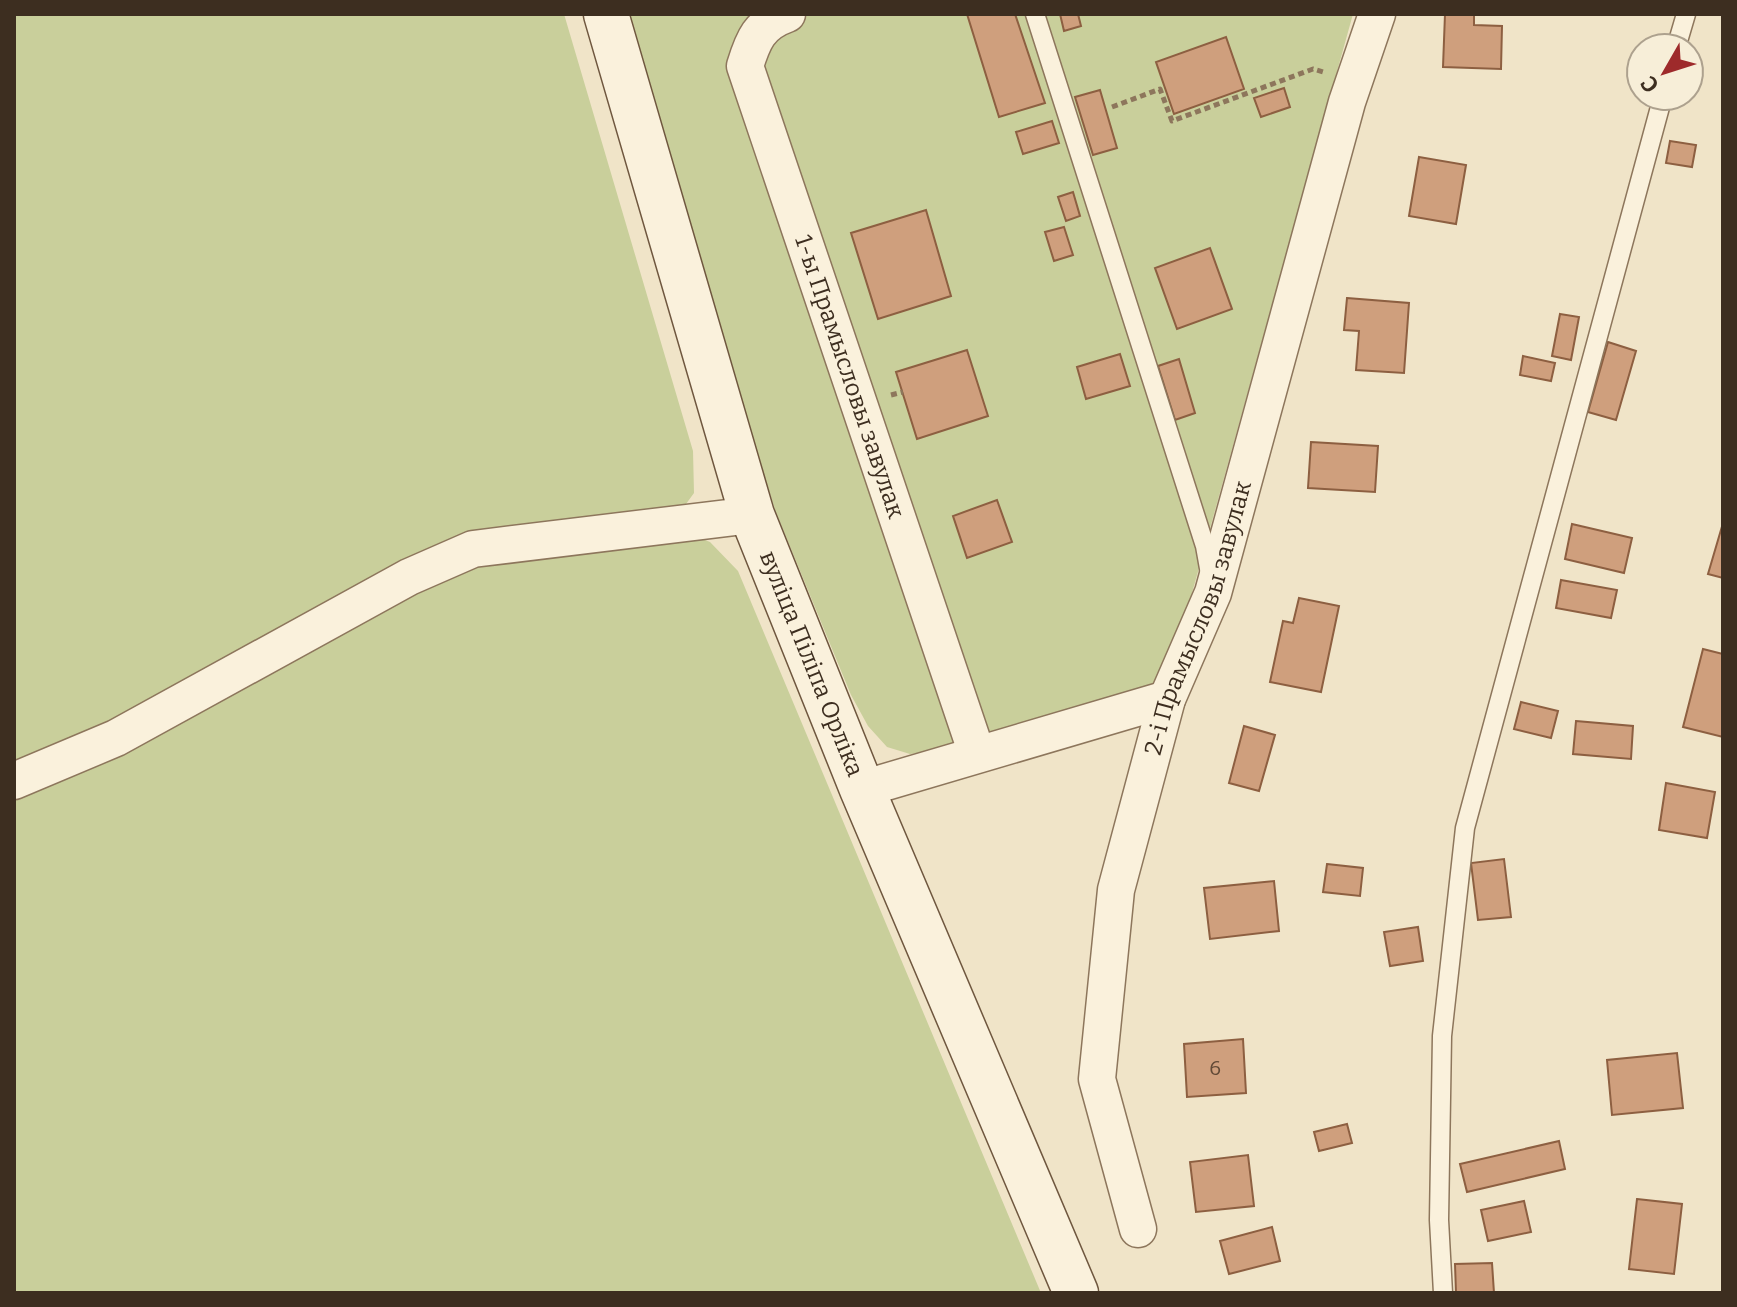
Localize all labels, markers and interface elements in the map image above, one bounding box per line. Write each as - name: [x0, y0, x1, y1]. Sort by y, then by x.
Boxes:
- north arrow: [1625, 32, 1705, 112]
- text: С: [1635, 70, 1665, 98]
- street label: 1-ы Прамысловы завулак: [789, 231, 910, 522]
- street label: 2-і Прамысловы завулак: [1139, 478, 1257, 758]
- street label: вуліца Піліпа Орліка: [754, 547, 869, 781]
- house number: 6: [1209, 1056, 1221, 1080]

